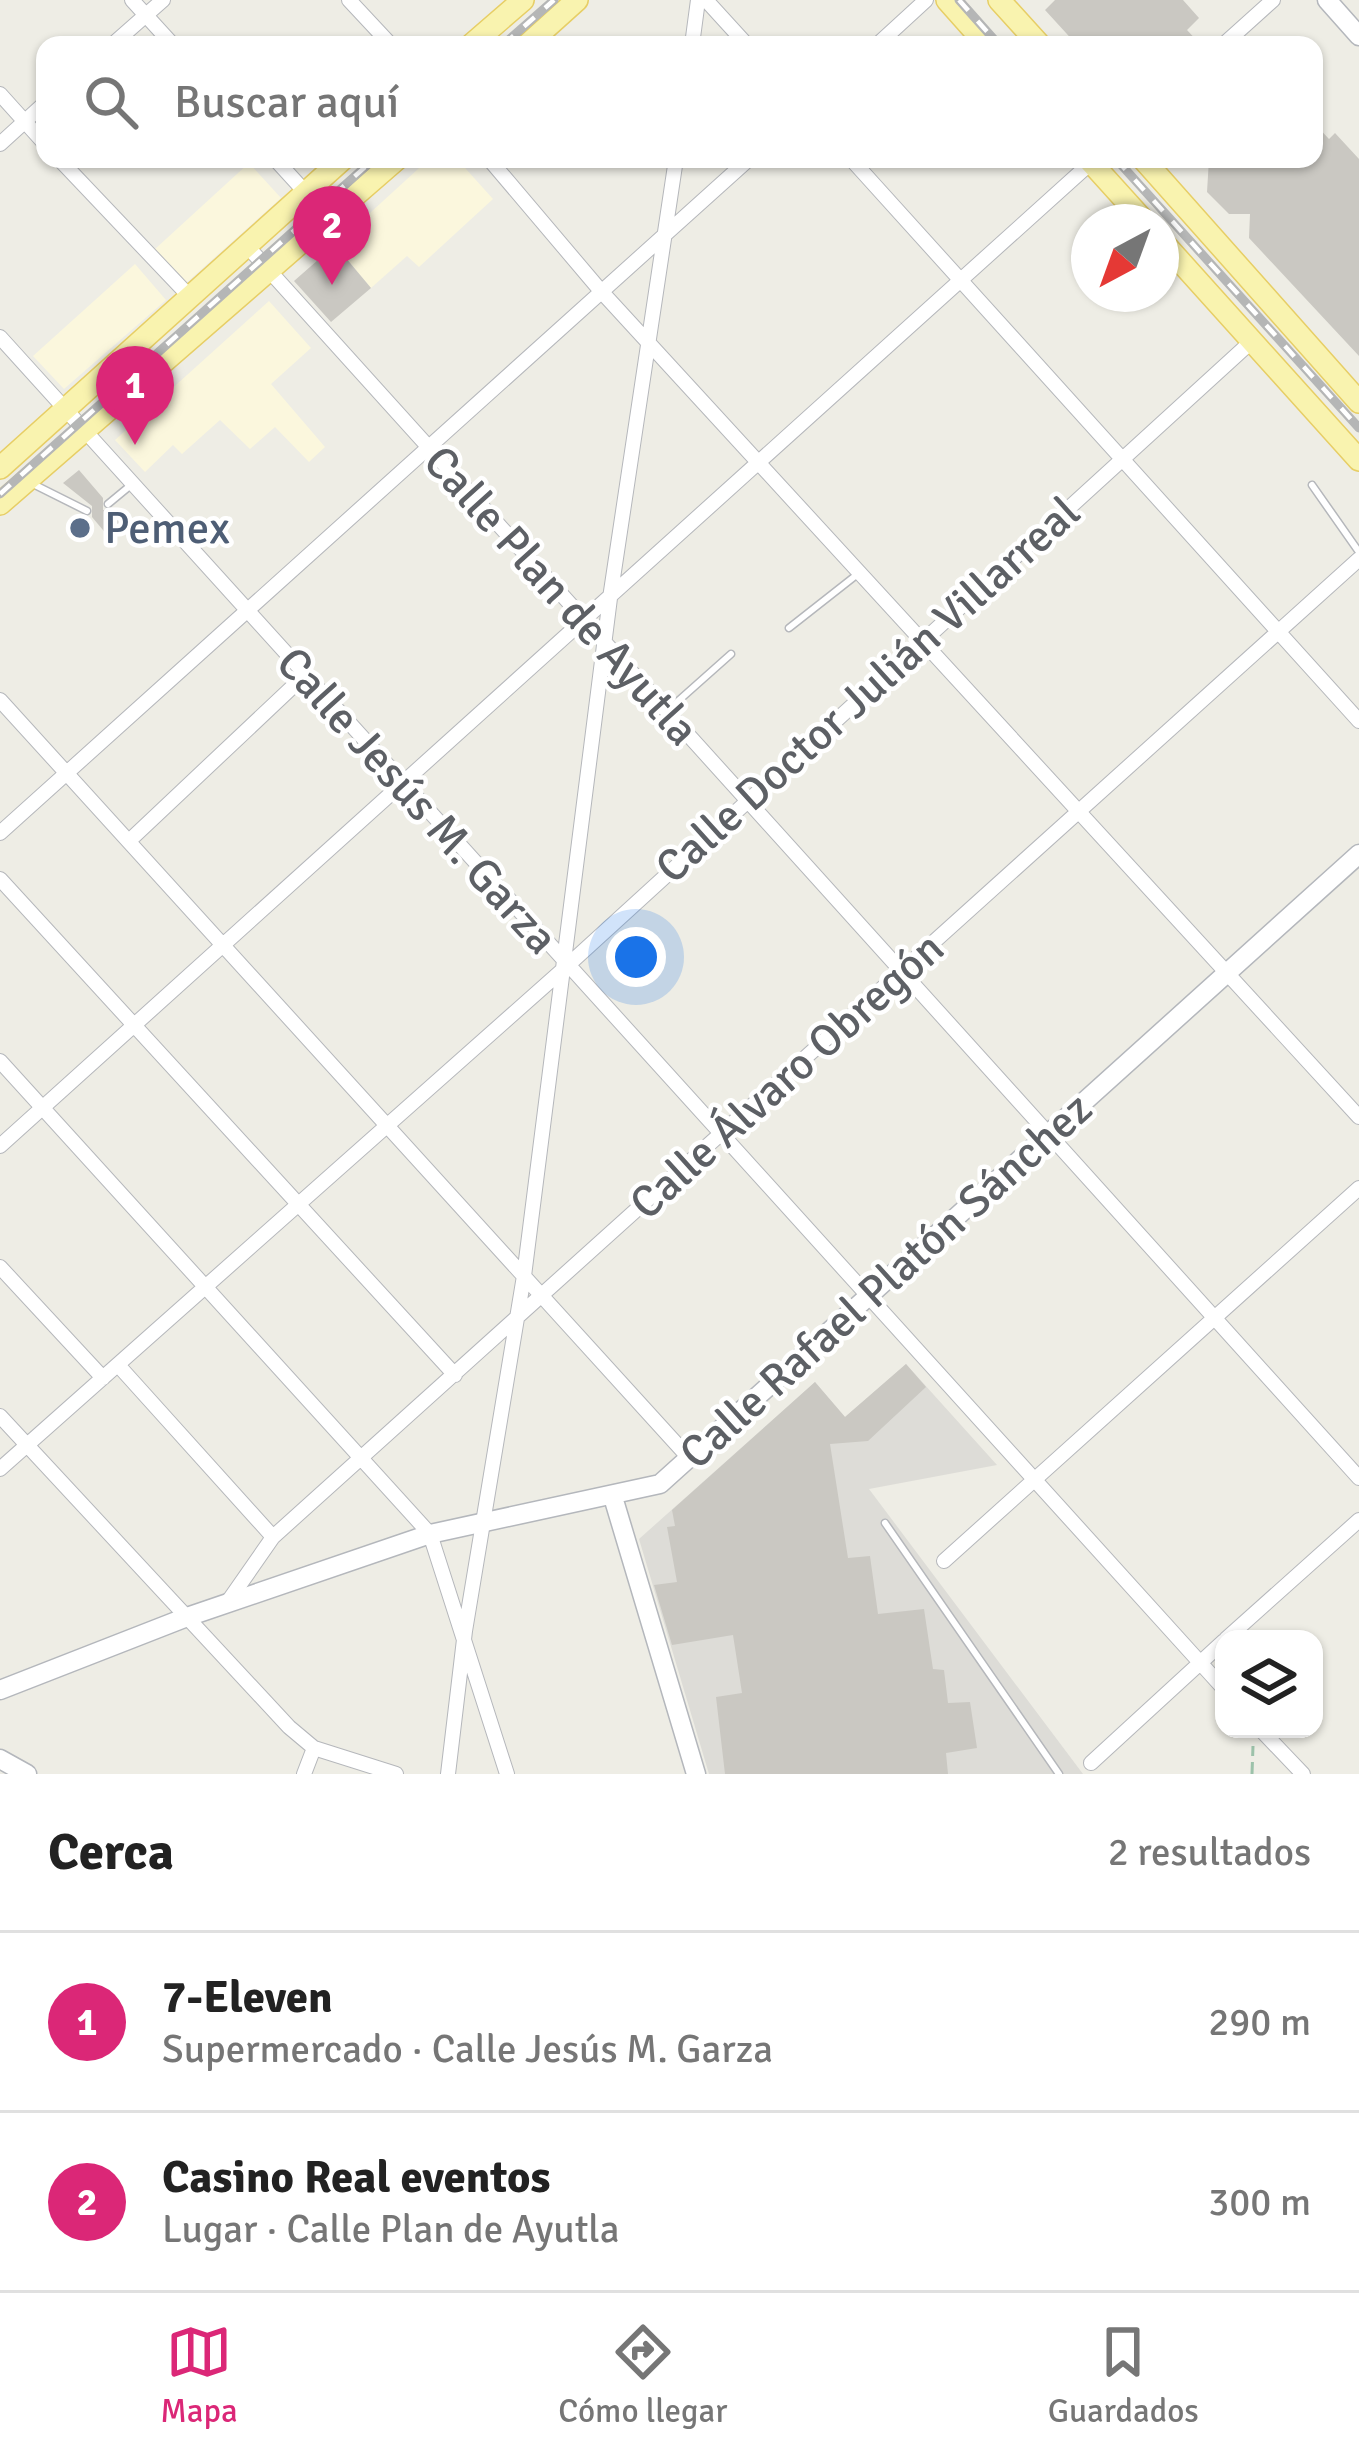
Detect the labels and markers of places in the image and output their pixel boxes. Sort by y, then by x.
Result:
pin: 2 [293,186,371,285]
pin: 1 [96,346,174,445]
place label: Pemex [104,501,230,556]
marker: Pemex [67,515,93,541]

